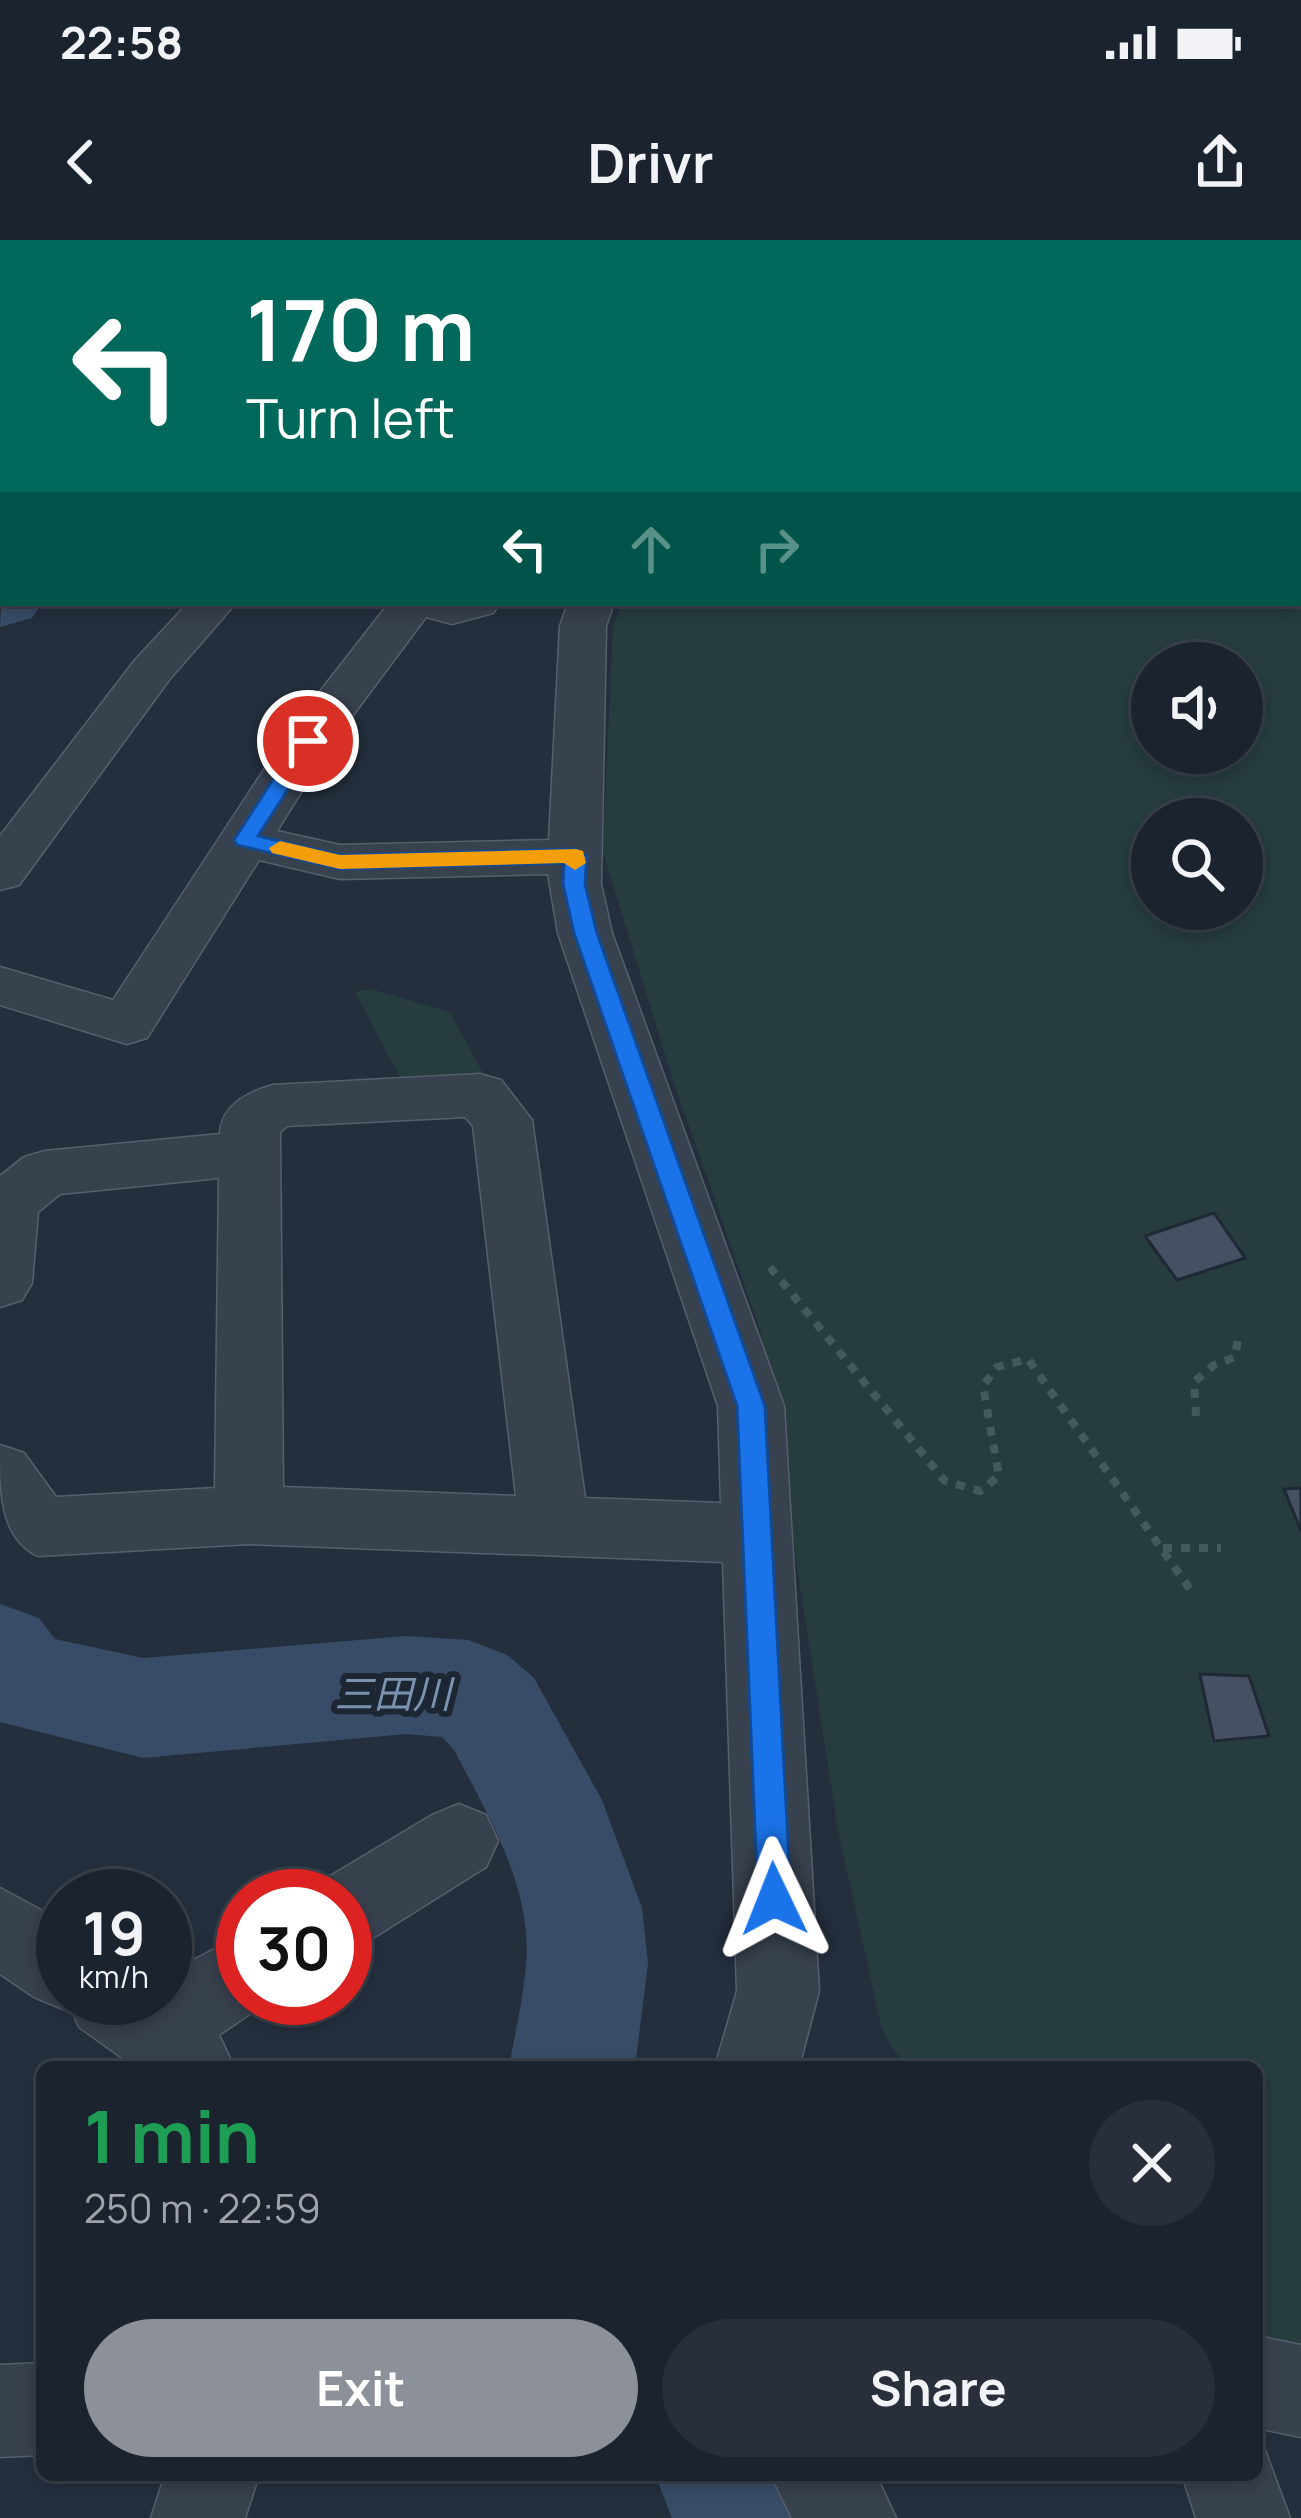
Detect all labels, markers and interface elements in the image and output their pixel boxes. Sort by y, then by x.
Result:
text: 22:58 [60,11,183,73]
text: Drivr [588,125,713,199]
icon: back [48,129,114,195]
icon: share [1187,129,1253,195]
text: 170 m [246,271,475,386]
icon: left [48,288,204,444]
text: Turn left [246,380,455,454]
icon: left [492,516,558,582]
icon: ahead [618,516,684,582]
icon: right [744,516,810,582]
map controls [1131,642,1263,930]
button: sound [1131,642,1263,774]
pin [257,690,359,792]
icon: arrive [275,708,341,774]
button: search [1131,798,1263,930]
water label: 三田川 [334,1666,455,1720]
position arrow [711,1836,837,1962]
speed limit sign: 30 [216,1869,372,2025]
text: 19 [82,1891,146,1973]
text: km/h [79,1956,149,1997]
text: 1 min [84,2086,260,2185]
button: close [1089,2100,1215,2226]
text: 250 m · 22:59 [84,2181,321,2235]
button: Exit [84,2319,638,2457]
button: Share [662,2319,1215,2457]

